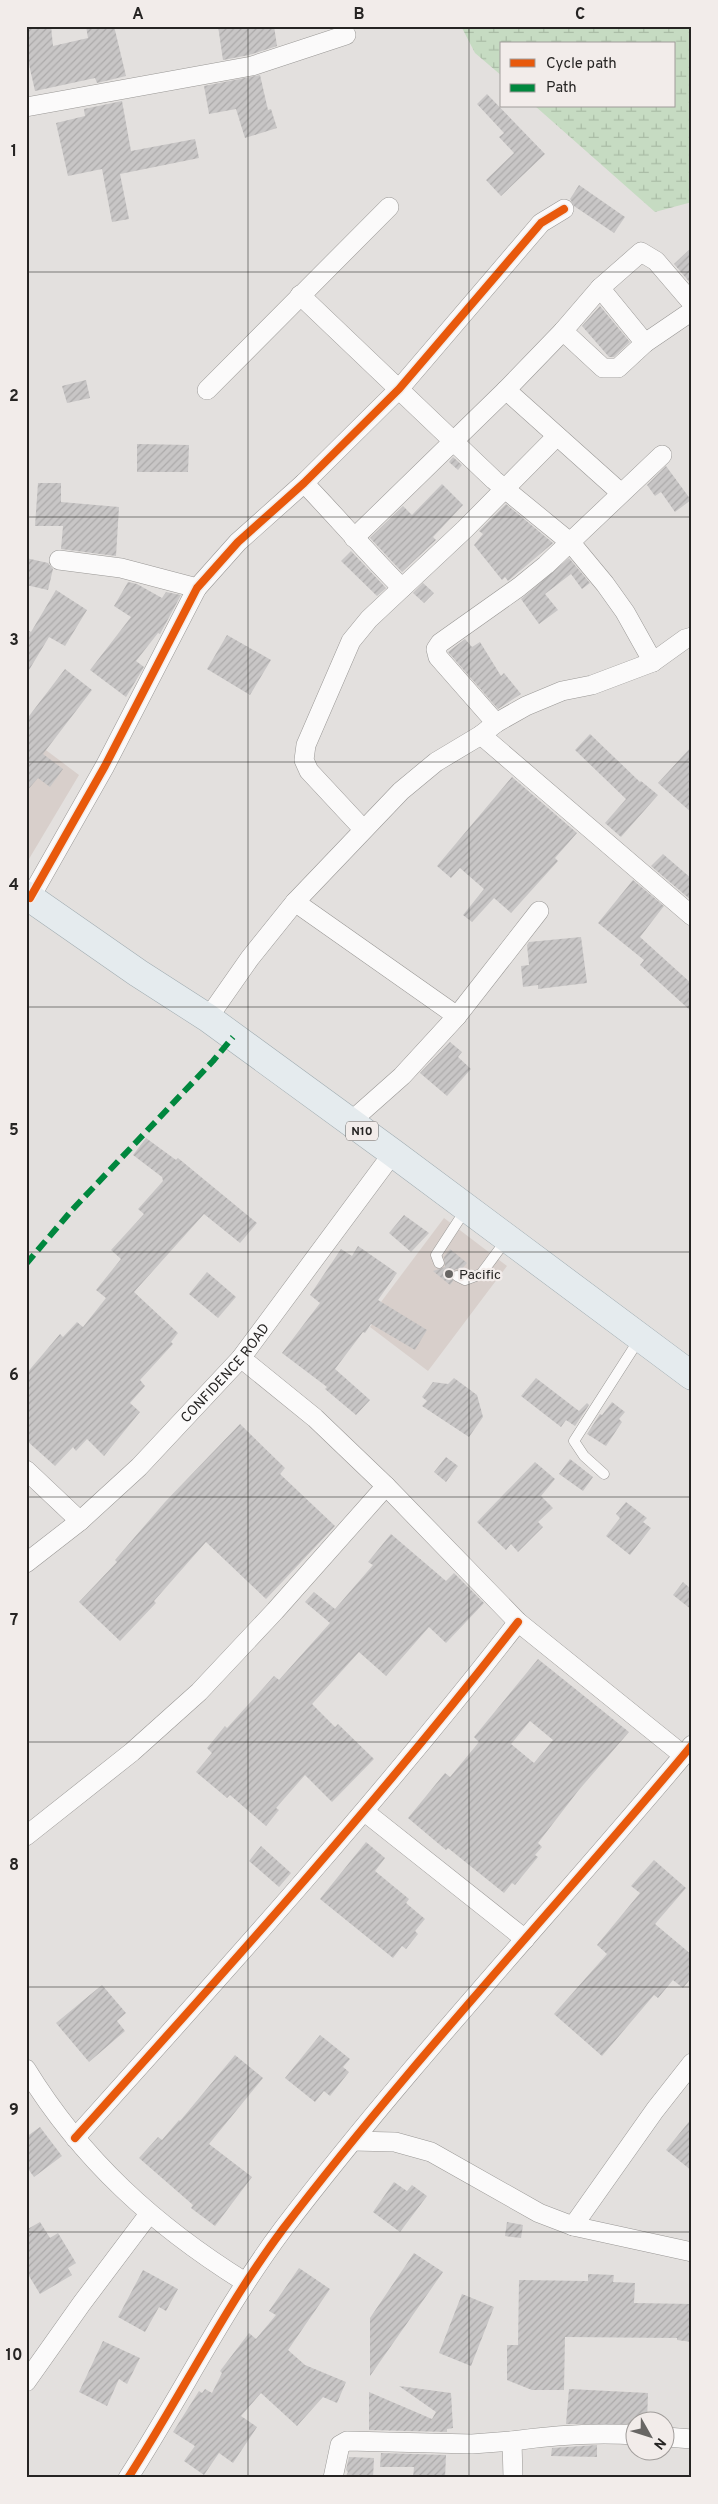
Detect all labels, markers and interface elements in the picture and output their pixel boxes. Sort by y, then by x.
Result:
text: A [132,5,144,25]
text: B [353,5,365,25]
text: C [575,5,585,25]
legend [500,42,676,108]
text: Cycle path [546,55,617,74]
text: Path [546,79,577,98]
text: 1 [11,142,17,162]
text: 2 [9,387,19,407]
text: 3 [9,631,19,651]
text: 4 [9,876,19,896]
text: 5 [9,1121,19,1141]
road number: N10 [346,1122,378,1140]
place label: Pacific [459,1267,501,1284]
marker: Pacific [443,1268,455,1280]
street label: CONFIDENCE ROAD [178,1320,274,1427]
text: 6 [9,1366,19,1386]
text: 7 [10,1611,18,1631]
text: 8 [9,1856,19,1876]
text: 9 [9,2101,19,2121]
text: 10 [6,2346,22,2366]
north arrow [626,2412,676,2462]
text: N [649,2434,669,2452]

